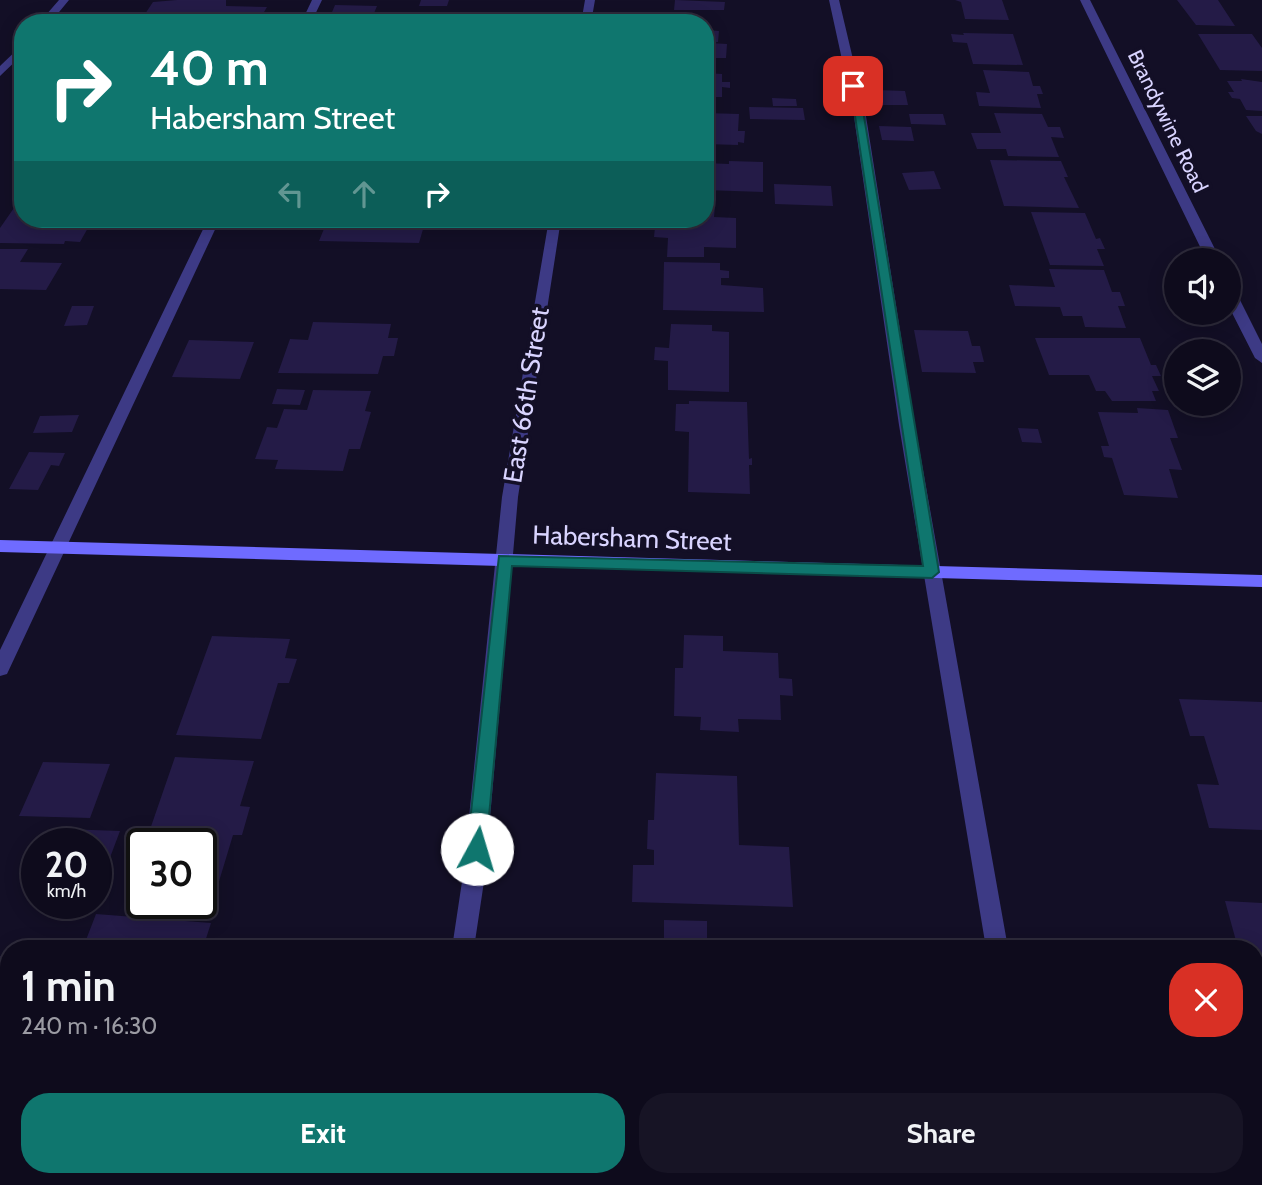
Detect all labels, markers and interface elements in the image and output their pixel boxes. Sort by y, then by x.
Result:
text: 40 m [150,38,269,97]
icon: right [35,42,126,133]
street label: Brandywine Road [1123,46,1213,196]
pin [823,56,883,116]
icon: arrive [834,67,872,105]
text: Habersham Street [150,98,395,137]
icon: left [272,175,310,213]
icon: ahead [345,175,383,213]
icon: right [418,175,456,213]
map controls [1164,248,1241,416]
button: sound [1164,248,1241,325]
street label: East 66th Street [496,305,556,485]
button: layers [1164,339,1241,416]
street label: Habersham Street [532,519,732,557]
position arrow [440,812,514,886]
speed limit sign: 30 [126,828,217,919]
text: 20 [45,843,88,886]
text: km/h [47,880,86,902]
text: 1 min [21,960,116,1012]
button: close [1169,963,1243,1037]
text: 240 m · 16:30 [21,1012,157,1040]
button: Exit [21,1093,625,1173]
button: Share [639,1093,1243,1173]

